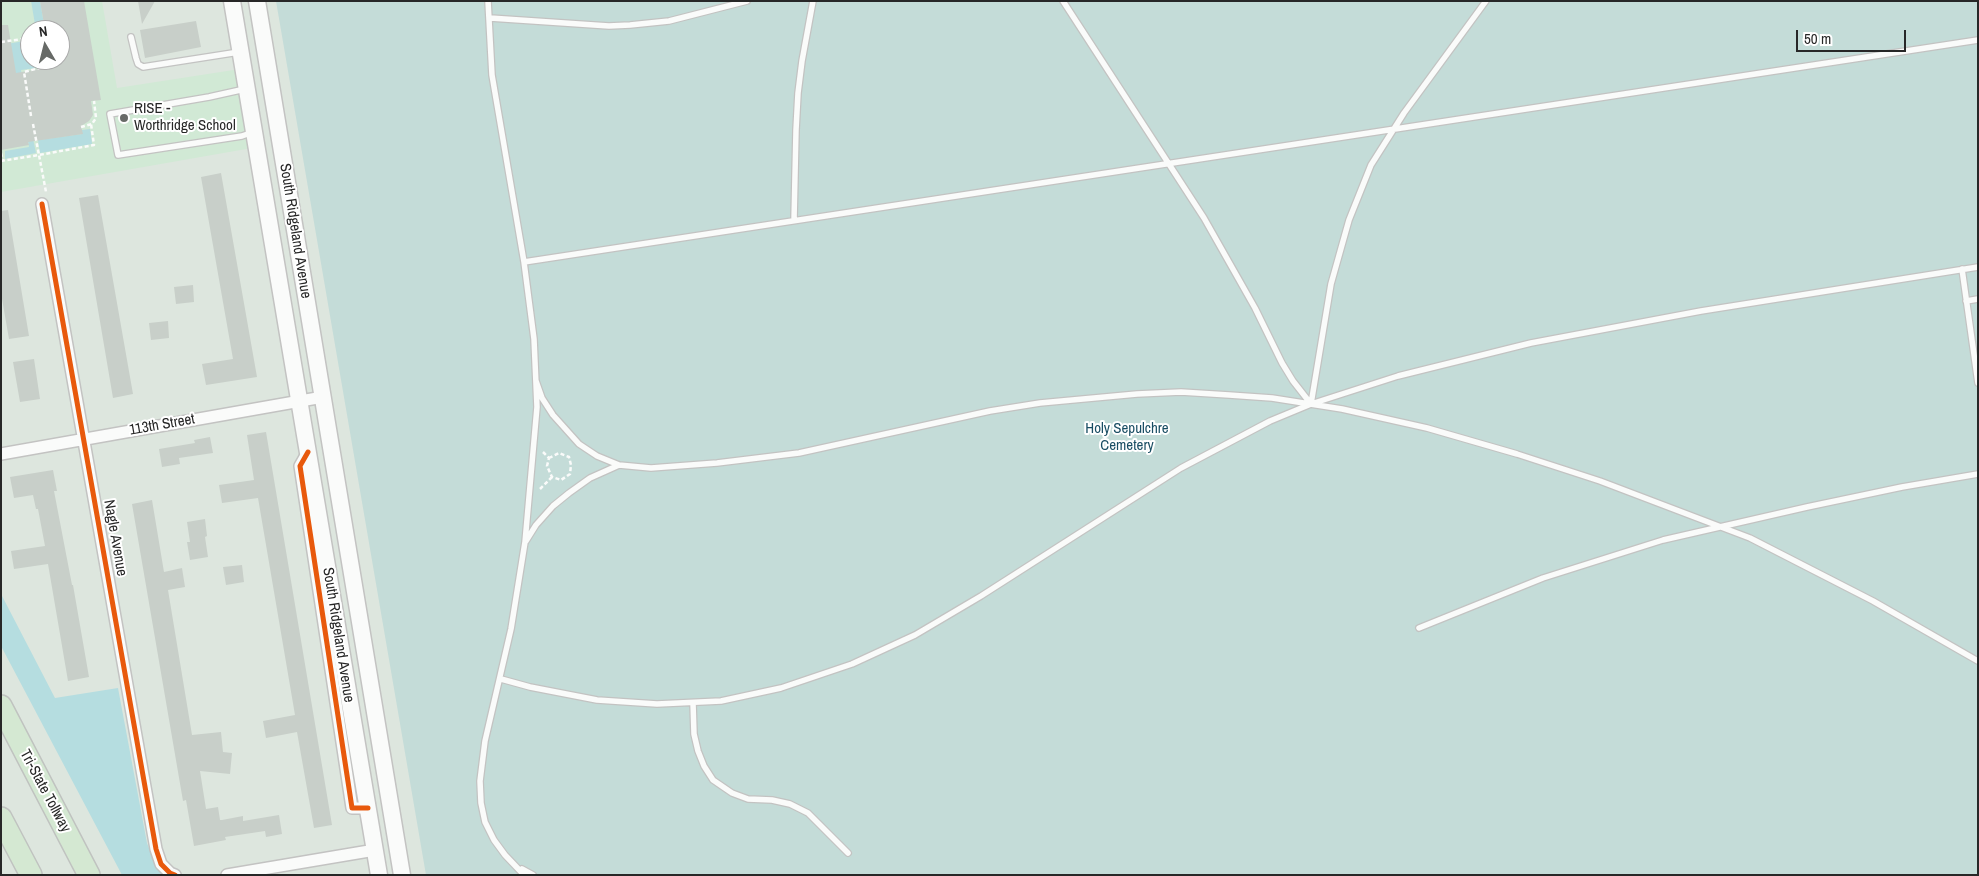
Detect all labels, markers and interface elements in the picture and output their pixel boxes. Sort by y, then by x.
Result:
north arrow [20,20,70,70]
scale bar [1799,20,1909,52]
text: N [38,22,48,41]
text: 50 m [1804,28,1831,49]
place label: RISE - Worthridge School [134,100,236,135]
marker: RISE - Worthridge School [118,112,130,124]
street label: South Ridgeland Avenue [275,162,315,300]
street label: 113th Street [128,410,196,440]
park label: Holy Sepulchre Cemetery [1085,420,1169,455]
street label: Nagle Avenue [99,498,131,578]
street label: South Ridgeland Avenue [318,566,358,704]
street label: Tri-State Tollway [16,747,74,835]

